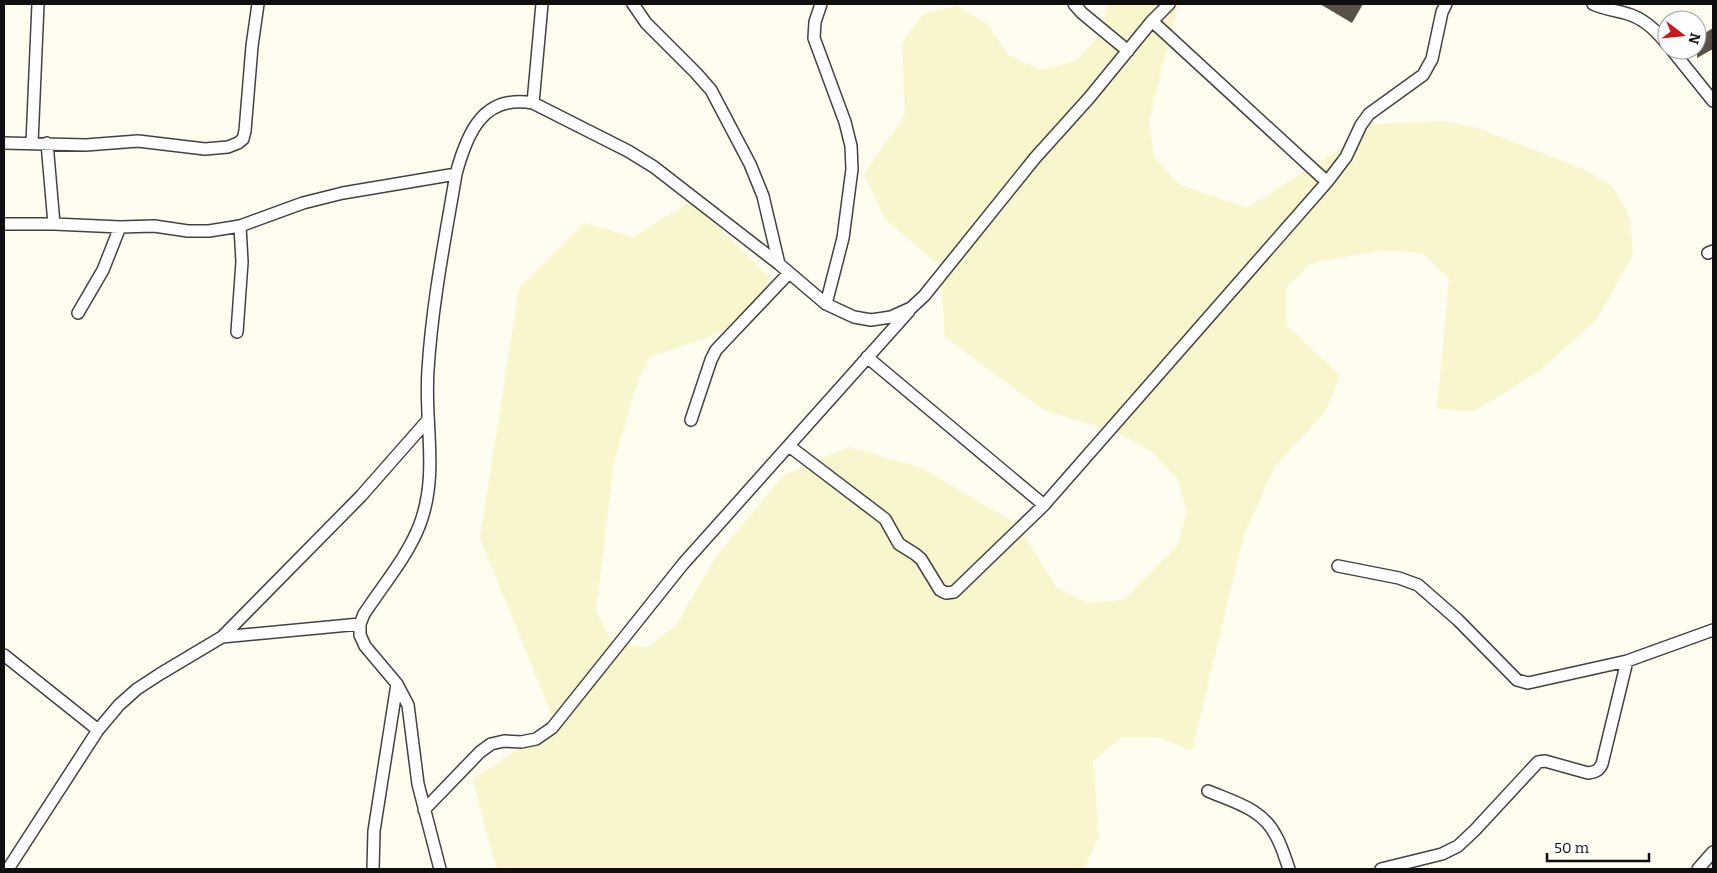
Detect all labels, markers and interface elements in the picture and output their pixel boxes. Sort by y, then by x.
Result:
north arrow [1657,10,1707,60]
text: N [1684,31,1704,46]
scale bar [1547,830,1650,862]
text: 50 m [1554,839,1590,857]

